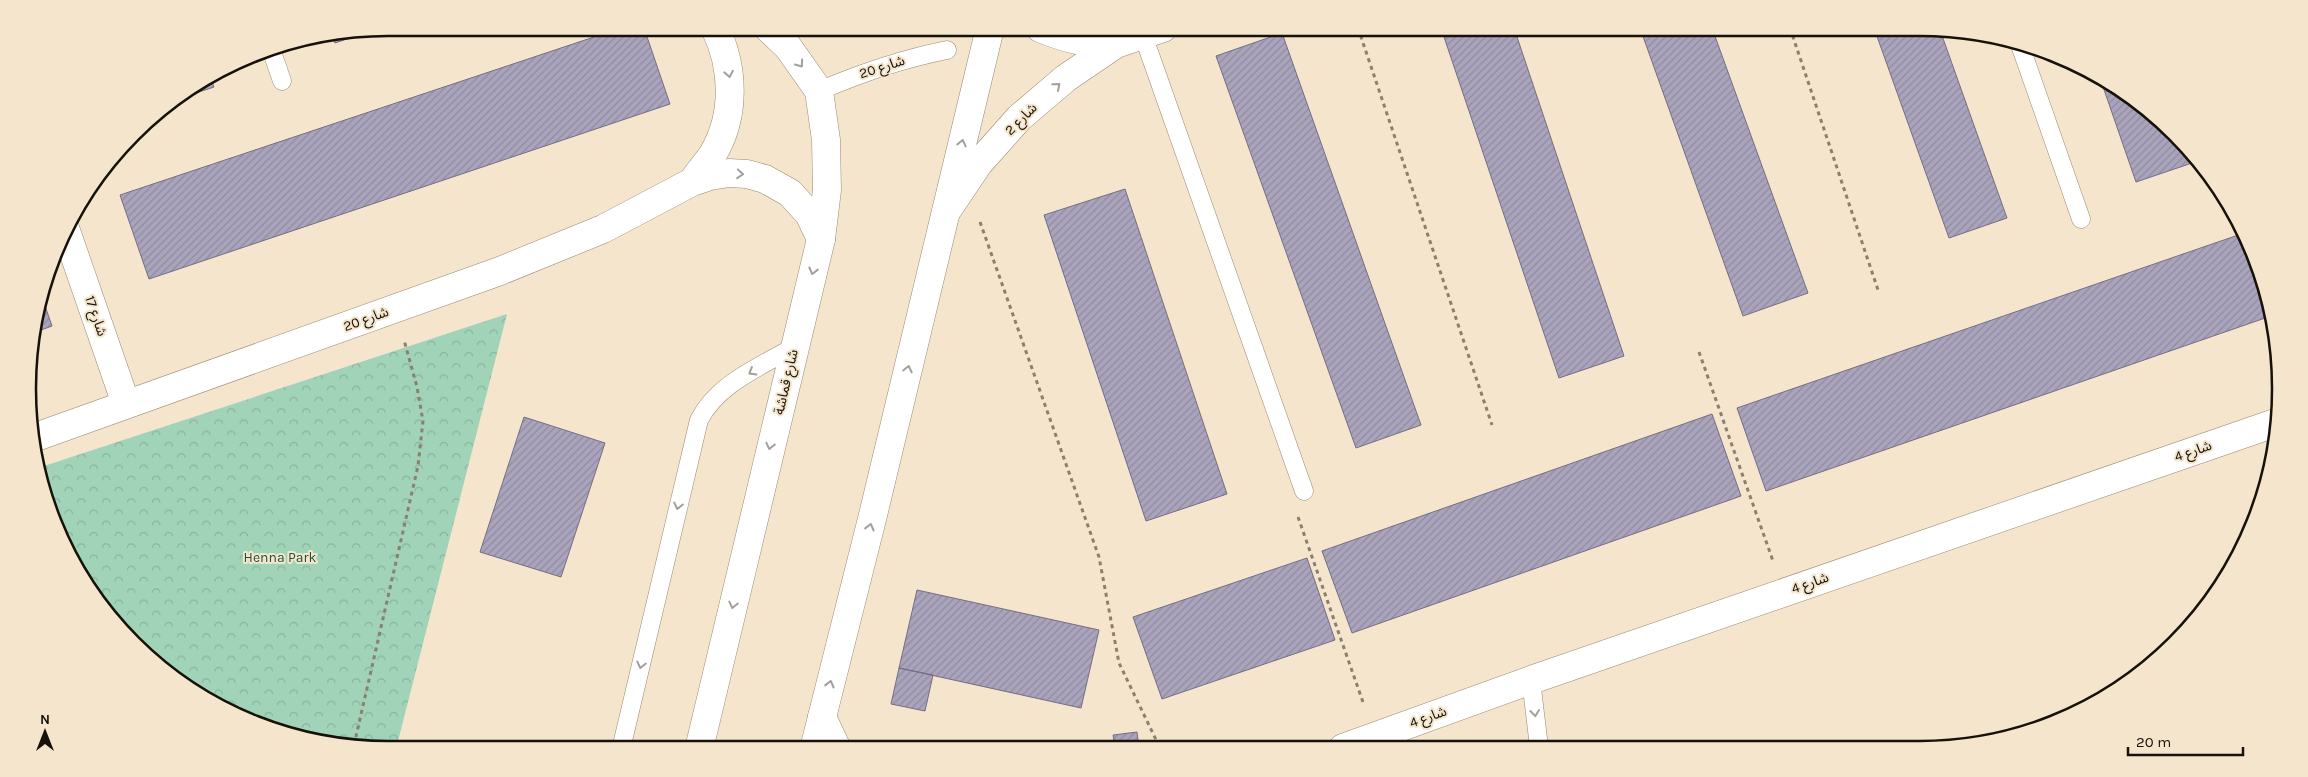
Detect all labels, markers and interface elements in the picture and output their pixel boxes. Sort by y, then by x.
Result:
street label: شارع 20 [857,52,908,84]
one-way arrow [794,58,803,68]
one-way arrow [724,69,734,78]
one-way arrow [1051,82,1060,91]
street label: شارع 2 [1001,99,1042,140]
one-way arrow [956,138,967,147]
one-way arrow [736,168,744,179]
one-way arrow [808,267,819,276]
street label: شارع 17 [79,293,111,339]
street label: شارع 20 [341,303,392,337]
street label: شارع قماشة [770,348,804,417]
one-way arrow [902,364,913,373]
one-way arrow [749,365,758,375]
street label: شارع 4 [2172,437,2215,467]
one-way arrow [765,442,776,451]
one-way arrow [673,502,684,511]
one-way arrow [864,522,875,531]
park label: Henna Park [244,549,317,566]
street label: شارع 4 [1789,569,1832,599]
one-way arrow [728,600,739,609]
one-way arrow [636,660,647,669]
one-way arrow [824,680,835,689]
street label: شارع 4 [1407,702,1450,733]
north arrow [20,707,70,757]
one-way arrow [1529,710,1540,718]
text: N [40,711,50,728]
scale bar [2128,724,2243,756]
text: 20 m [2136,733,2171,751]

